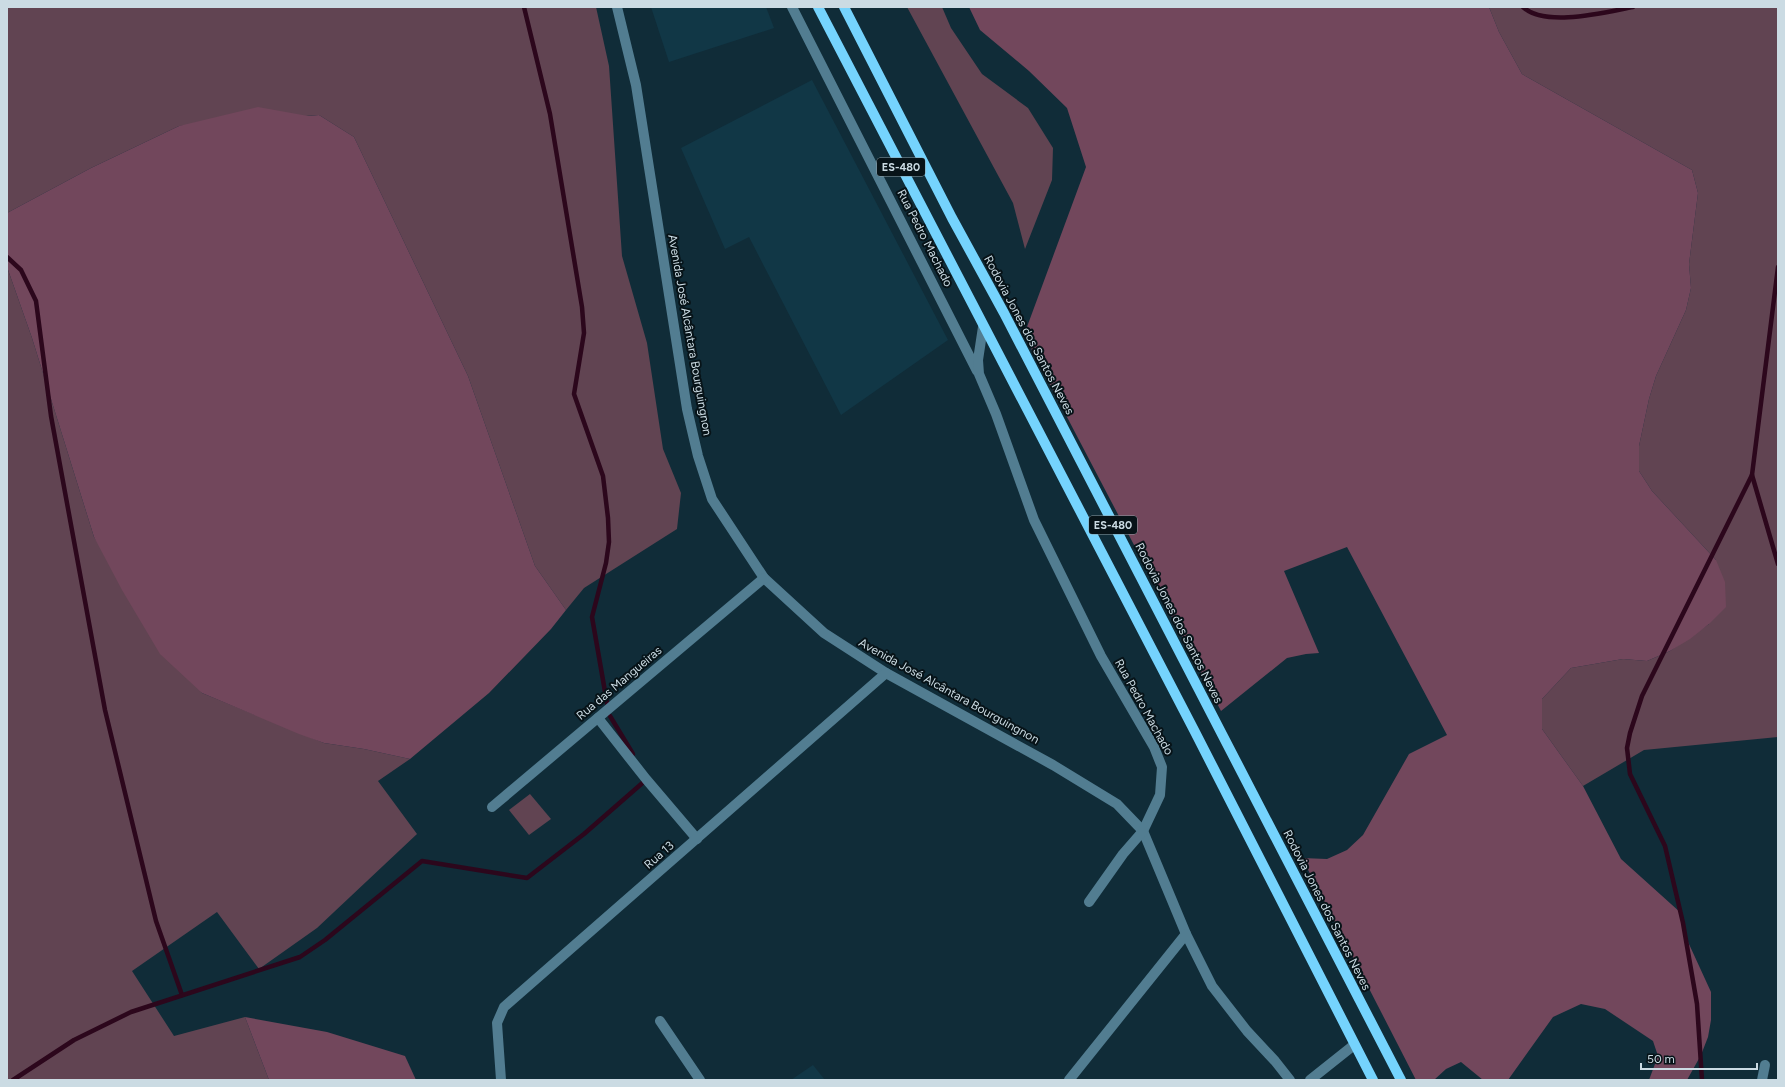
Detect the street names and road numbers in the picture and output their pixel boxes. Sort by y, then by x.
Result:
road number: ES-480 [877,158,925,176]
street label: Rua Pedro Machado [894,187,956,289]
street label: Avenida José Alcântara Bourguingnon [665,233,715,437]
street label: Rodovia Jones dos Santos Neves [981,253,1077,417]
road number: ES-480 [1089,516,1137,534]
street label: Rodovia Jones dos Santos Neves [1132,541,1226,706]
street label: Avenida José Alcântara Bourguingnon [856,635,1042,747]
street label: Rua das Mangueiras [574,643,665,723]
street label: Rua Pedro Machado [1112,657,1176,757]
street label: Rodovia Jones dos Santos Neves [1280,828,1374,993]
street label: Rua 13 [641,838,677,872]

